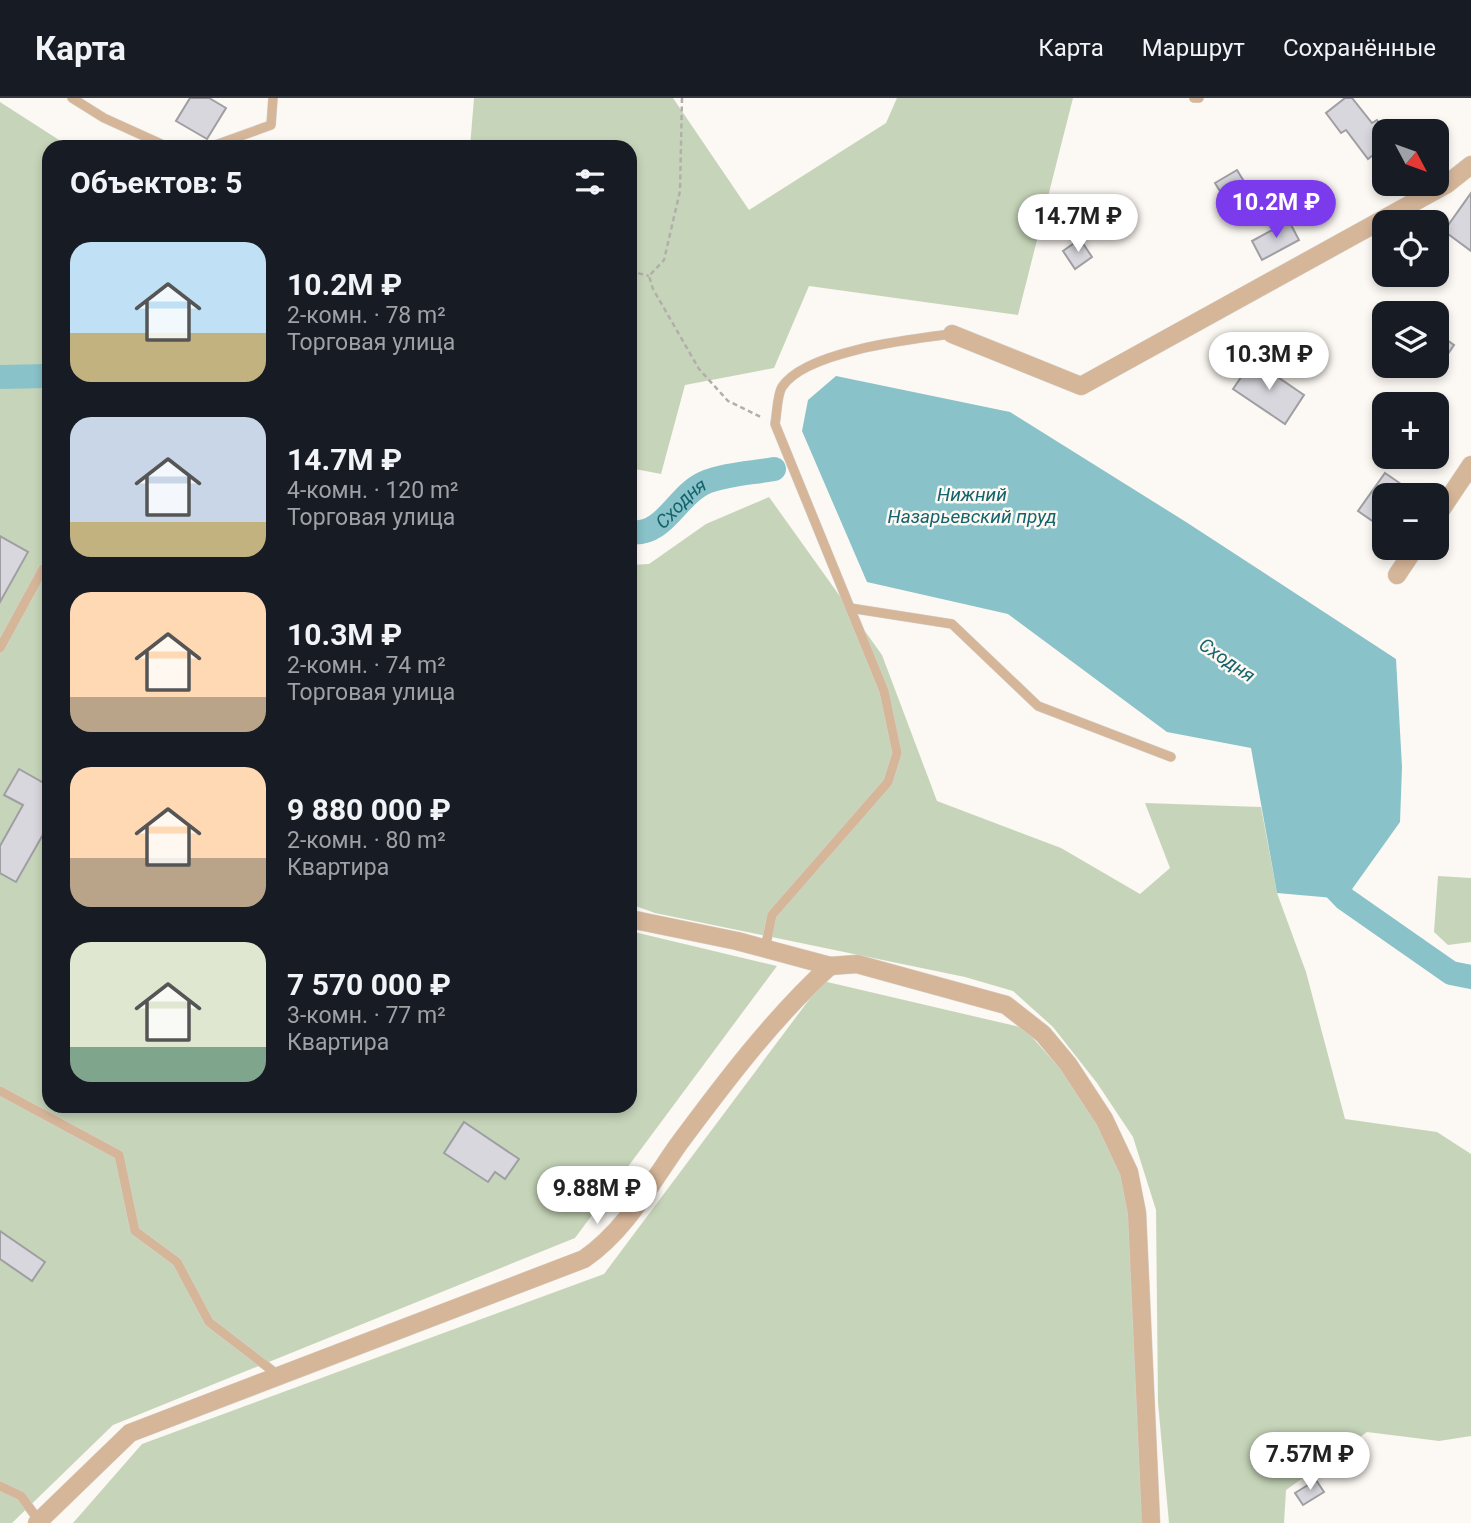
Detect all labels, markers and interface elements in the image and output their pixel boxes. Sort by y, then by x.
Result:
text: Карта [35,29,126,68]
text: Карта [1038,34,1104,62]
text: Маршрут [1142,34,1245,62]
text: Сохранённые [1283,34,1436,62]
north arrow [1372,119,1449,196]
map controls [1372,119,1449,560]
icon: filters [571,163,609,201]
text: Объектов: 5 [70,165,242,200]
pin: 10.2M ₽ [1211,180,1341,240]
text: 10.2M ₽ [1232,189,1320,216]
pin: 14.7M ₽ [1013,194,1143,254]
text: 14.7M ₽ [1034,203,1122,230]
button: locate [1372,210,1449,287]
text: 10.2M ₽ [287,267,402,302]
icon: home [126,270,210,354]
button: layers [1372,301,1449,378]
text: 2-комн. · 78 m² [287,302,446,329]
text: Торговая улица [287,329,455,356]
pin: 10.3M ₽ [1204,332,1334,392]
text: 10.3M ₽ [1225,341,1313,368]
button: + [1372,392,1449,469]
text: 14.7M ₽ [287,442,402,477]
icon: home [126,445,210,529]
water label: Сходня [650,473,710,533]
text: 4-комн. · 120 m² [287,477,459,504]
water label: Нижний Назарьевский пруд [887,483,1057,528]
button: − [1372,483,1449,560]
text: Торговая улица [287,504,455,531]
text: 10.3M ₽ [287,617,402,652]
icon: home [126,620,210,704]
water label: Сходня [1195,633,1259,687]
text: 2-комн. · 74 m² [287,652,446,679]
text: Торговая улица [287,679,455,706]
text: 9 880 000 ₽ [287,792,451,827]
icon: home [126,795,210,879]
text: 2-комн. · 80 m² [287,827,446,854]
text: Квартира [287,854,389,881]
text: 7 570 000 ₽ [287,967,451,1002]
icon: home [126,970,210,1054]
text: 3-комн. · 77 m² [287,1002,446,1029]
text: Квартира [287,1029,389,1056]
pin: 9.88M ₽ [532,1166,662,1226]
text: 9.88M ₽ [553,1175,641,1202]
pin: 7.57M ₽ [1245,1432,1375,1492]
text: 7.57M ₽ [1266,1441,1354,1468]

